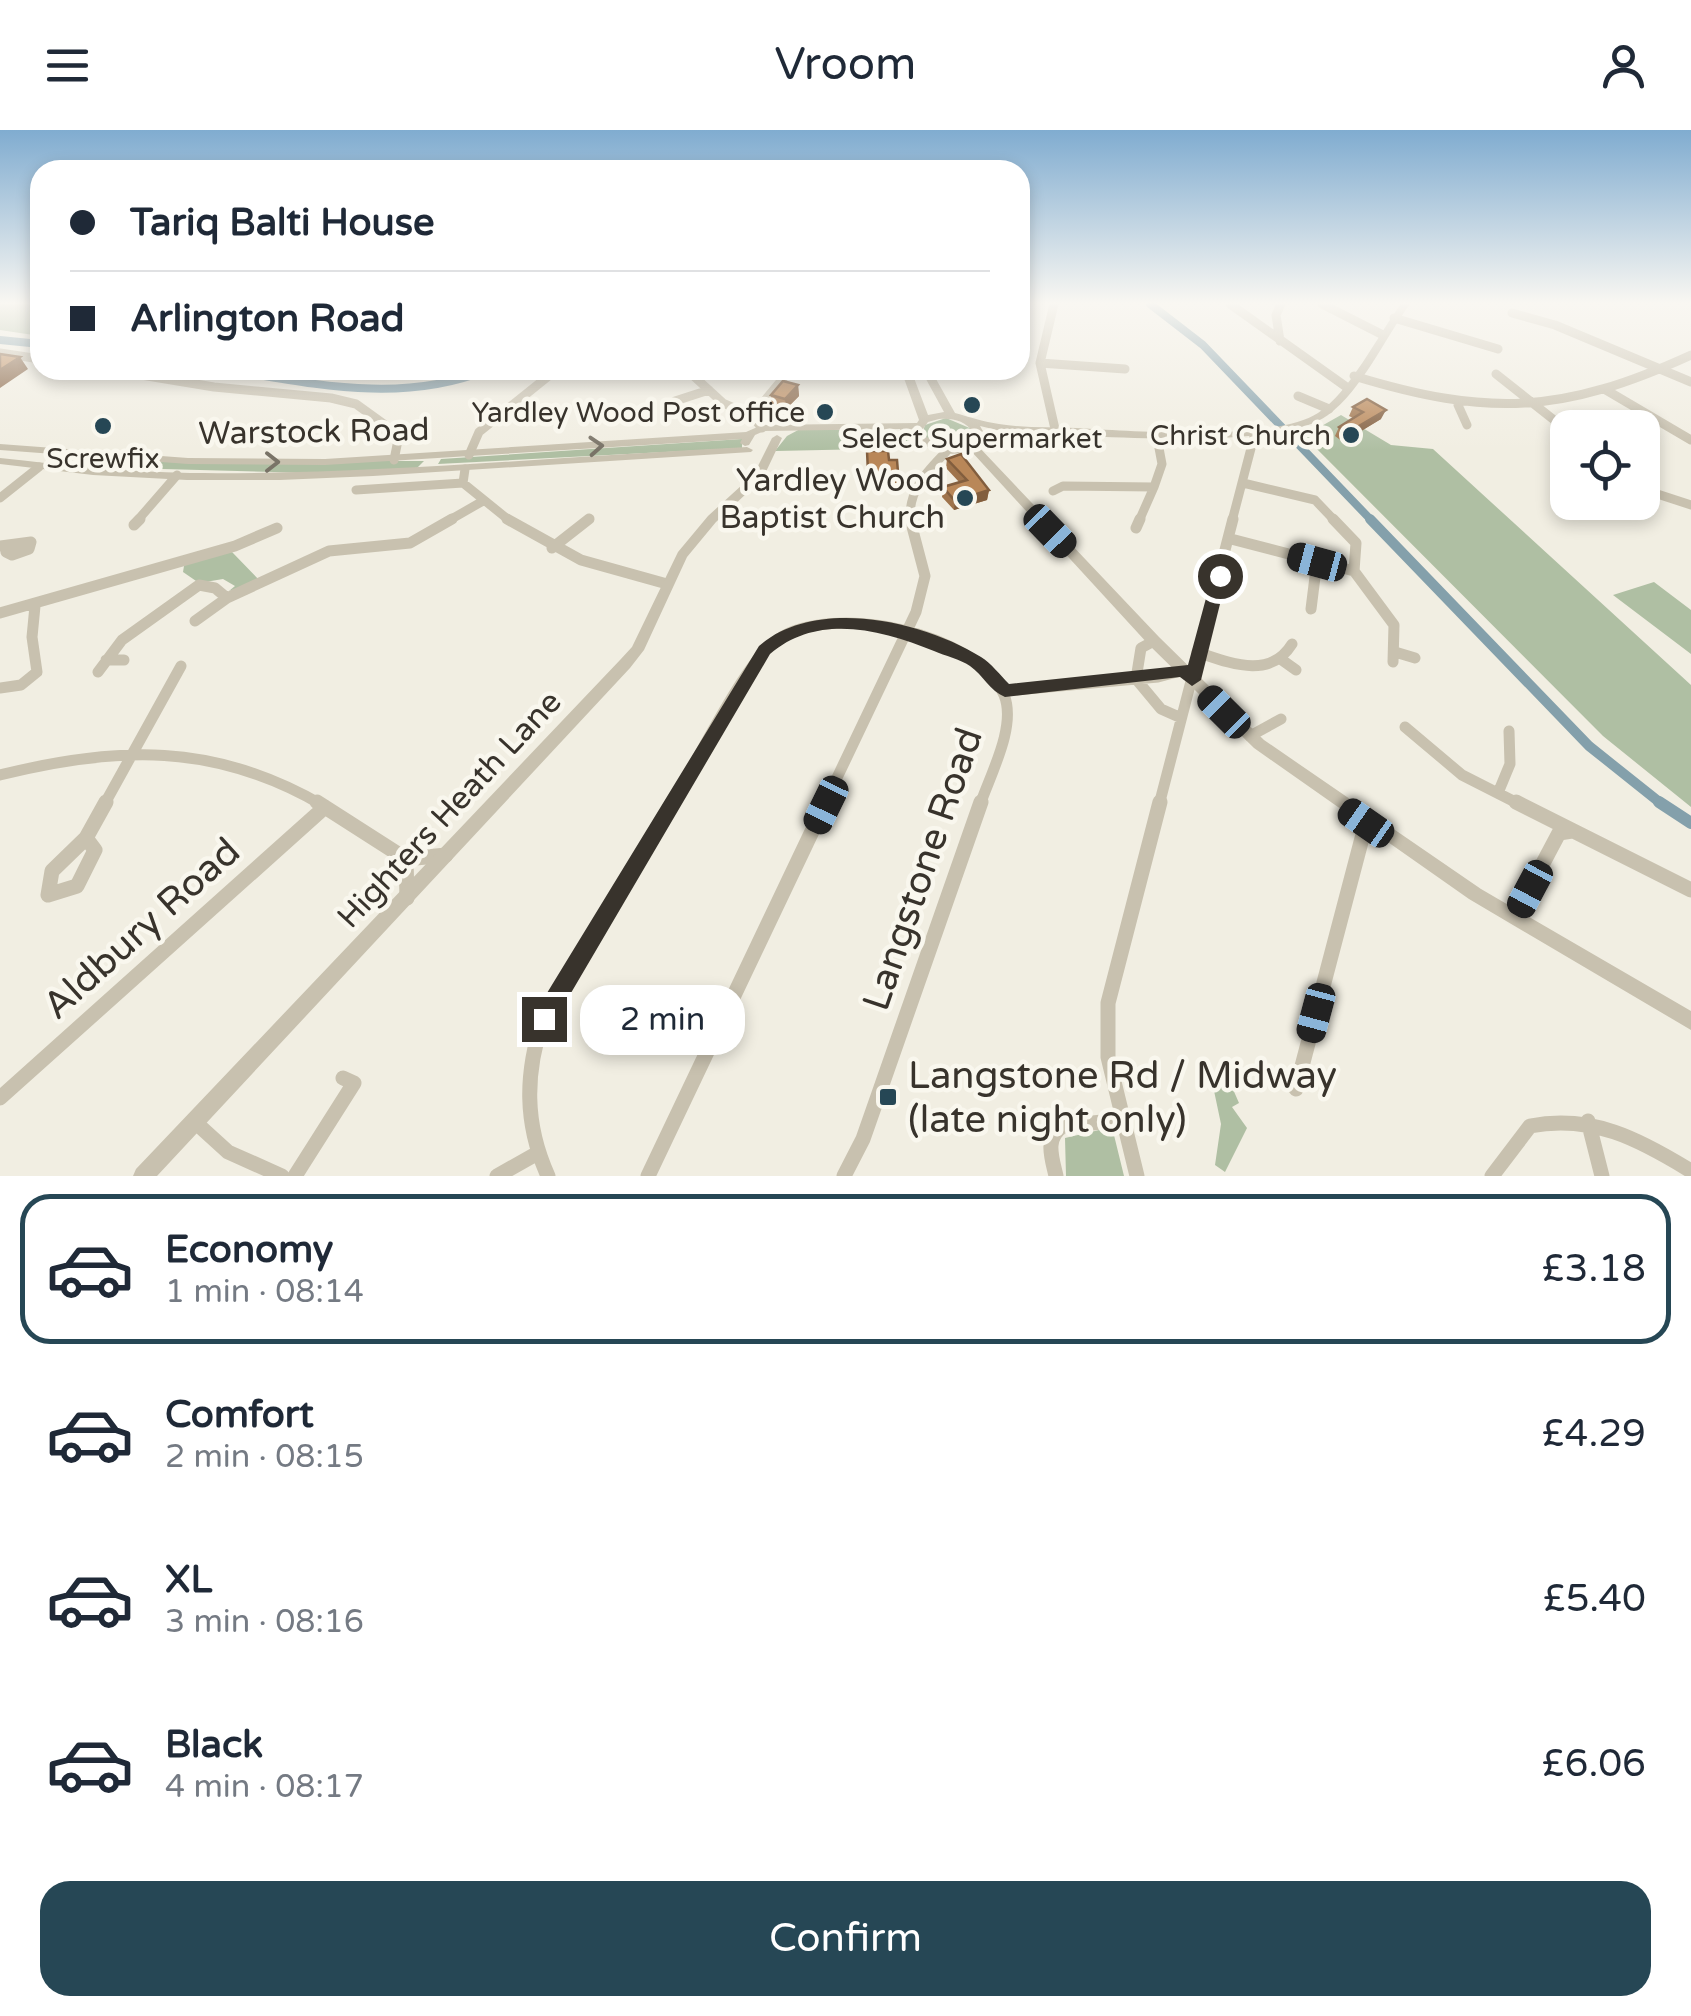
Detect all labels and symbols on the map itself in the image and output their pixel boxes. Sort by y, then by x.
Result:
marker: Select Supermarket [961,394,983,416]
place label: Yardley Wood Post office [471,396,805,430]
marker: Yardley Wood Post office [814,401,836,423]
street label: Warstock Road [198,411,430,453]
marker: Screwfix [92,415,114,437]
place label: Christ Church [1150,419,1331,453]
place label: Select Supermarket [842,422,1103,456]
marker: Christ Church [1340,424,1362,446]
one-way arrow [589,436,605,457]
place label: Screwfix [46,442,160,476]
one-way arrow [264,451,280,473]
place label: Yardley Wood Baptist Church [719,462,945,537]
marker: Yardley Wood Baptist Church [954,487,976,509]
car [1018,499,1082,563]
car [1284,540,1350,584]
route start [1198,554,1243,599]
car [1192,680,1256,744]
street label: Highters Heath Lane [330,683,570,936]
street label: Langstone Road [853,722,993,1017]
car [799,771,853,839]
car [1333,794,1399,852]
street label: Aldbury Road [34,828,250,1029]
car [1503,855,1557,923]
car [1294,980,1338,1046]
callout: 2 min [579,984,744,1054]
route end [522,997,567,1042]
place label: Langstone Rd / Midway (late night only) [908,1053,1337,1143]
marker: Langstone Rd / Midway (late night only) [877,1086,899,1108]

